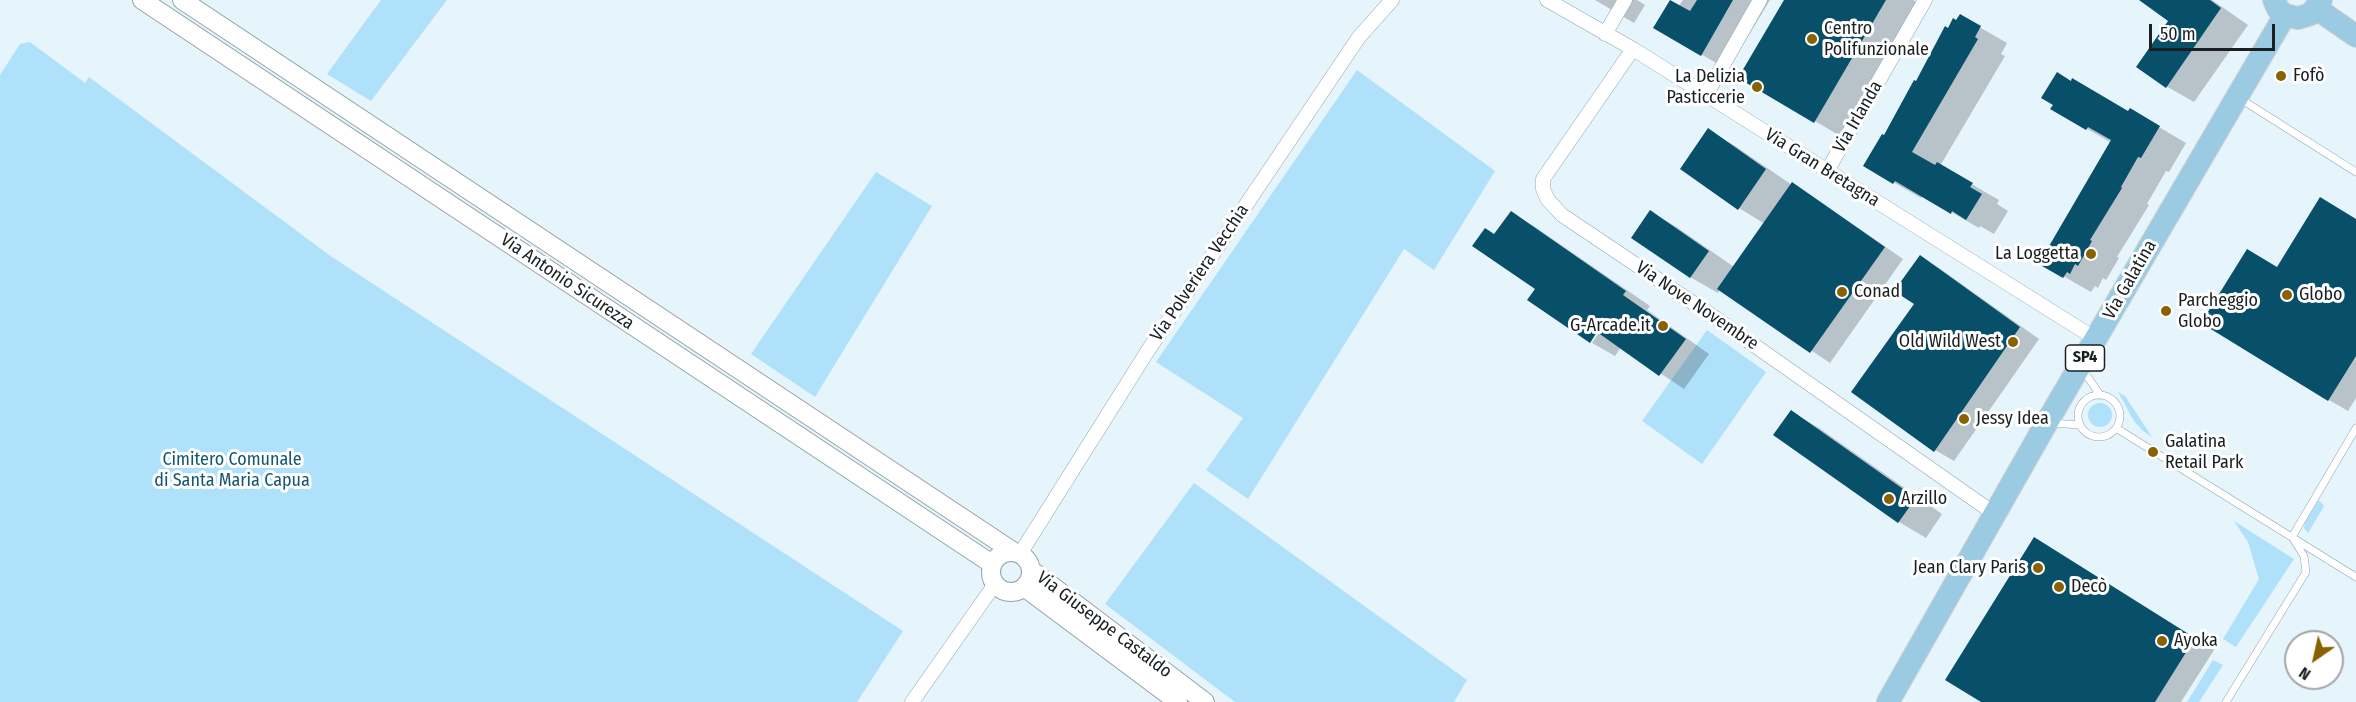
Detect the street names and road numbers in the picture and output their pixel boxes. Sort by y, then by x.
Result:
street label: Via Irlanda [1829,77,1887,157]
street label: Via Gran Bretagna [1761,124,1883,212]
street label: Via Polveriera Vecchia [1146,200,1254,346]
street label: Via Antonio Sicurezza [496,229,638,335]
street label: Via Galatina [2099,237,2161,323]
street label: Via Nove Novembre [1632,257,1762,355]
road number: SP4 [2066,345,2104,371]
street label: Via Giuseppe Castaldo [1032,567,1176,683]

